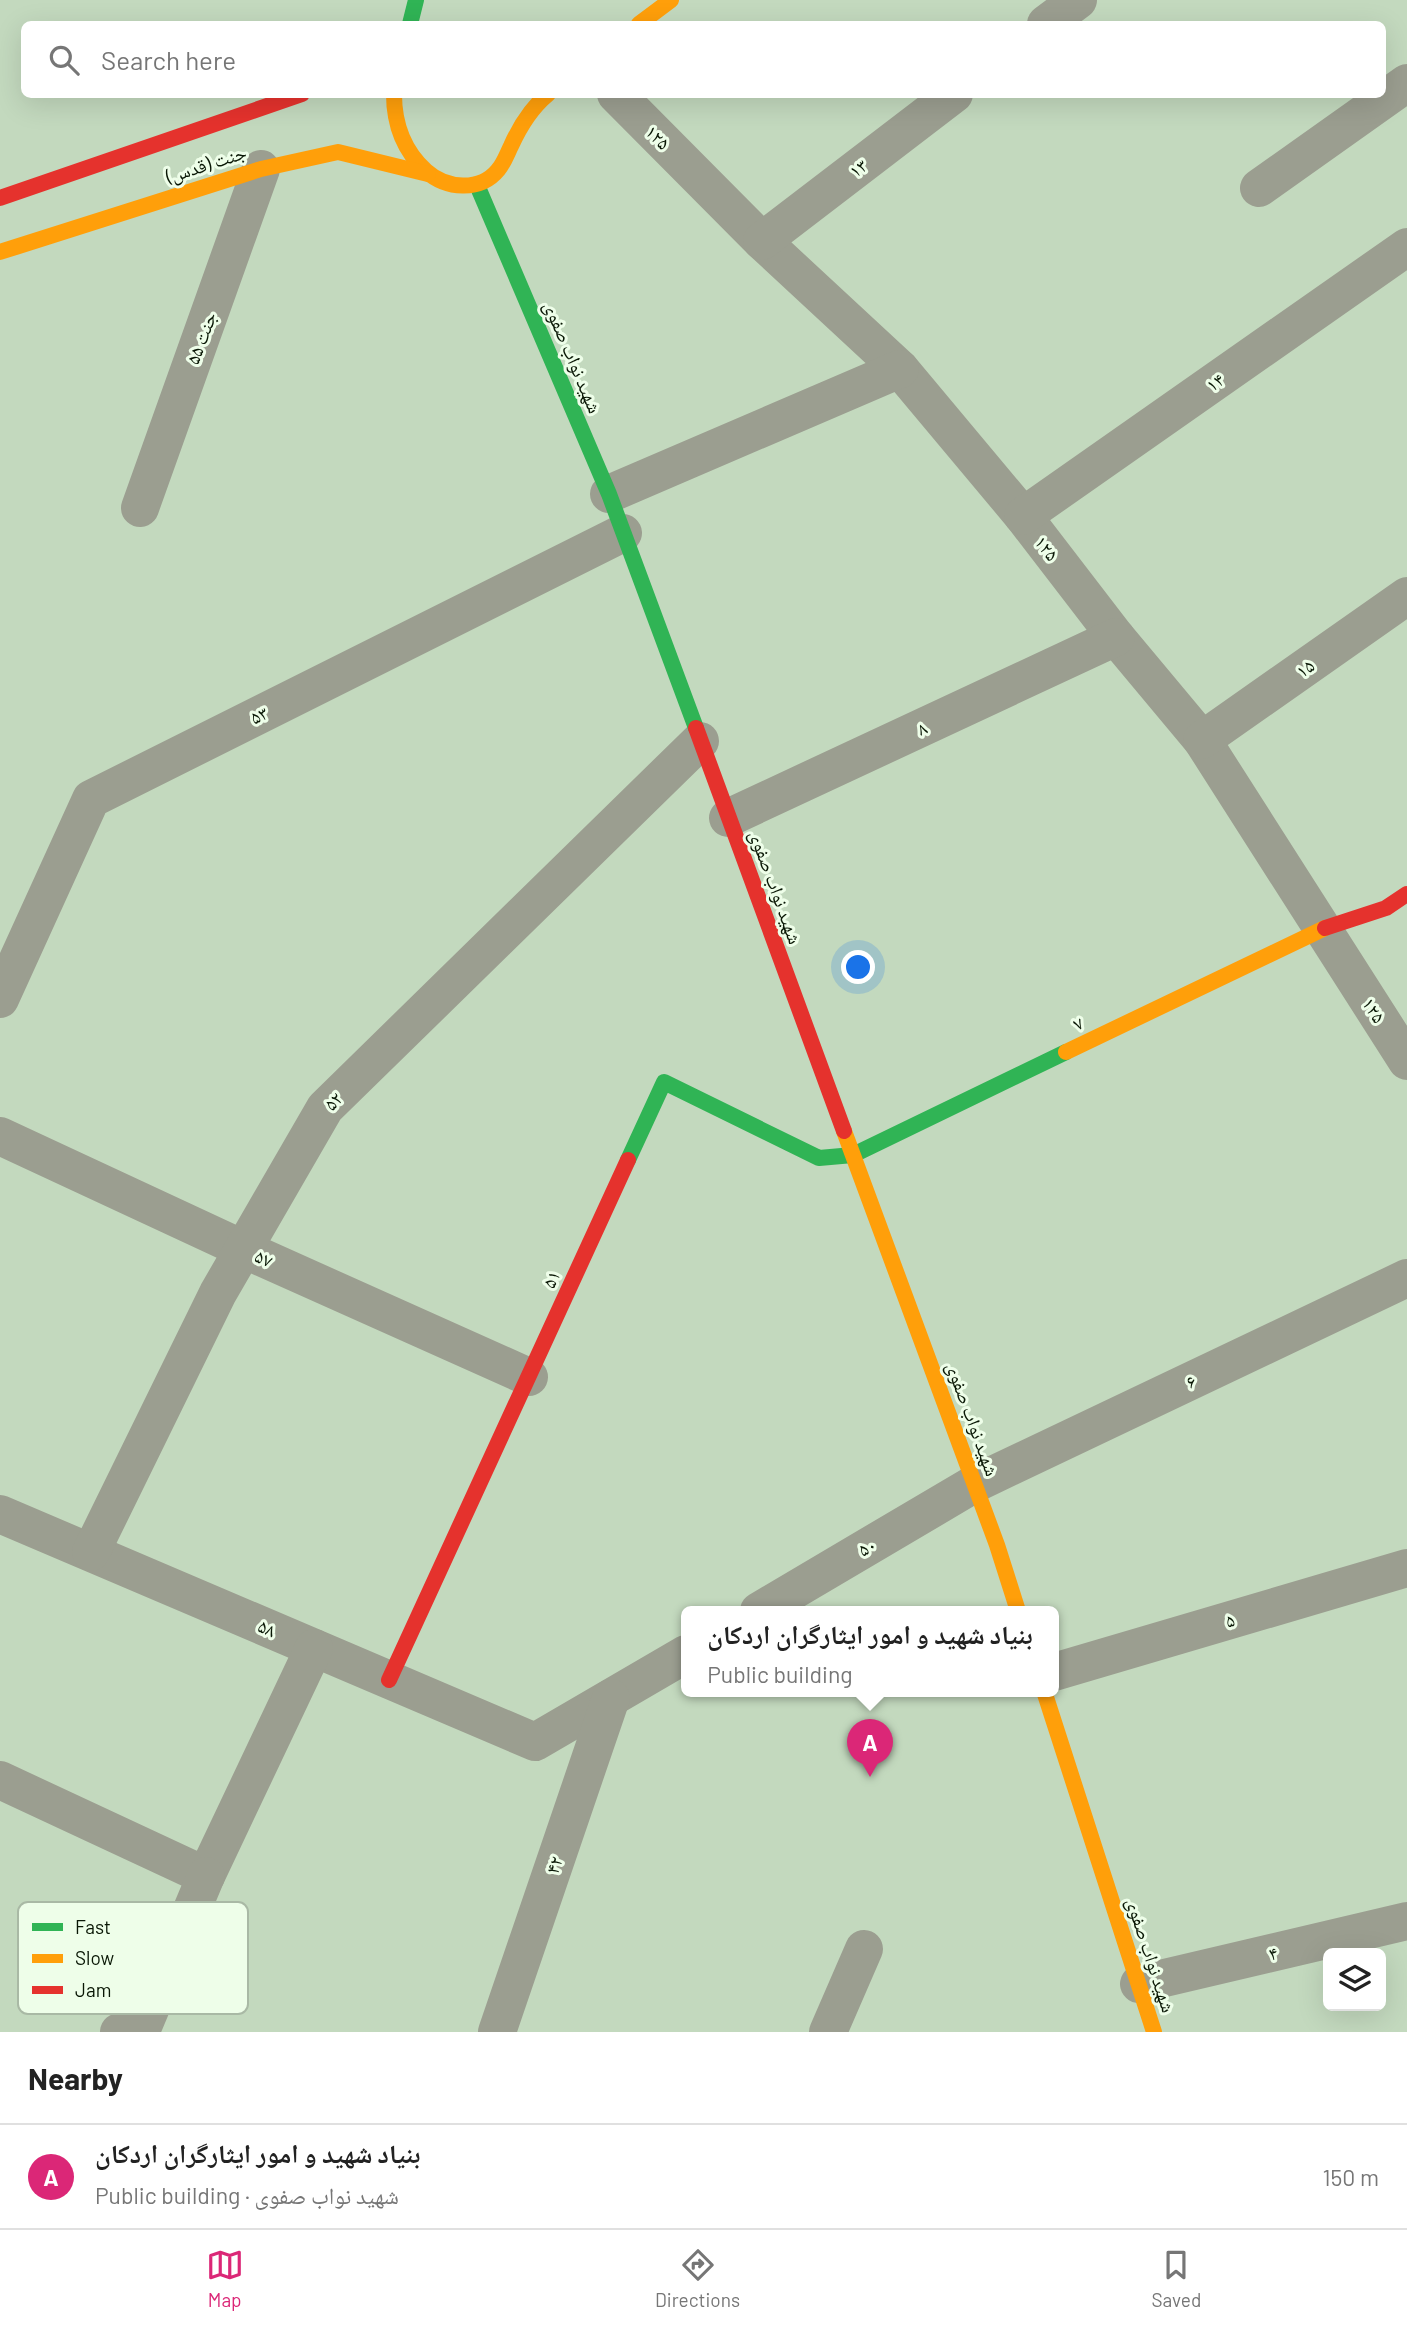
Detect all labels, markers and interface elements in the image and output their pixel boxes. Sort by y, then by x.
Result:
search box [21,21,1386,98]
icon: search [45,41,83,79]
text: Search here [101,44,236,75]
street label: ۱۲۵ [641,119,676,154]
street label: جنت (قدس) [162,140,249,189]
street label: ۱۳ [844,153,871,182]
street label: شهید نواب صفوی [539,297,607,417]
street label: جنت ۵۵ [180,309,221,367]
street label: ۱۴ [1201,367,1228,396]
street label: ۱۲۵ [1030,531,1064,565]
street label: ۱۵ [1291,653,1318,682]
street label: ۵۳ [246,700,272,729]
street label: ۸ [913,715,931,740]
street label: شهید نواب صفوی [744,827,808,947]
your location [841,950,875,984]
street label: ۱۲۵ [1358,993,1391,1027]
street label: ۷ [1069,1010,1087,1035]
street label: ۵۲ [318,1087,347,1115]
street label: ۵۷ [252,1244,277,1272]
street label: ۵۱ [537,1266,565,1291]
street label: شهید نواب صفوی [941,1359,1005,1479]
street label: ۶ [1182,1368,1200,1393]
street label: ۵۰ [854,1532,880,1561]
popup [681,1606,1059,1697]
street label: ۵ [1223,1607,1237,1632]
street label: ۵۸ [255,1614,280,1642]
text: بنیاد شهید و امور ایثارگران اردکان [707,1618,1033,1649]
text: Public building [707,1660,853,1688]
pin: A [847,1719,893,1777]
street label: ۴۲ [540,1853,567,1877]
street label: شهید نواب صفوی [1121,1895,1181,2015]
legend [18,1902,248,2014]
text: Fast [75,1915,111,1938]
street label: ۴ [1266,1940,1280,1965]
text: Slow [75,1946,114,1969]
map controls [1323,1948,1386,2011]
button: layers [1323,1948,1386,2011]
text: Jam [75,1978,111,2001]
text: Nearby [28,2060,123,2096]
text: بنیاد شهید و امور ایثارگران اردکان [95,2137,421,2168]
text: A [43,2163,59,2191]
text: 150 m [1323,2163,1379,2191]
text: Public building · شهید نواب صفوی [95,2181,399,2209]
tab: Map [206,2246,244,2311]
tab: Directions [655,2246,740,2311]
tab: Saved [1151,2246,1201,2311]

